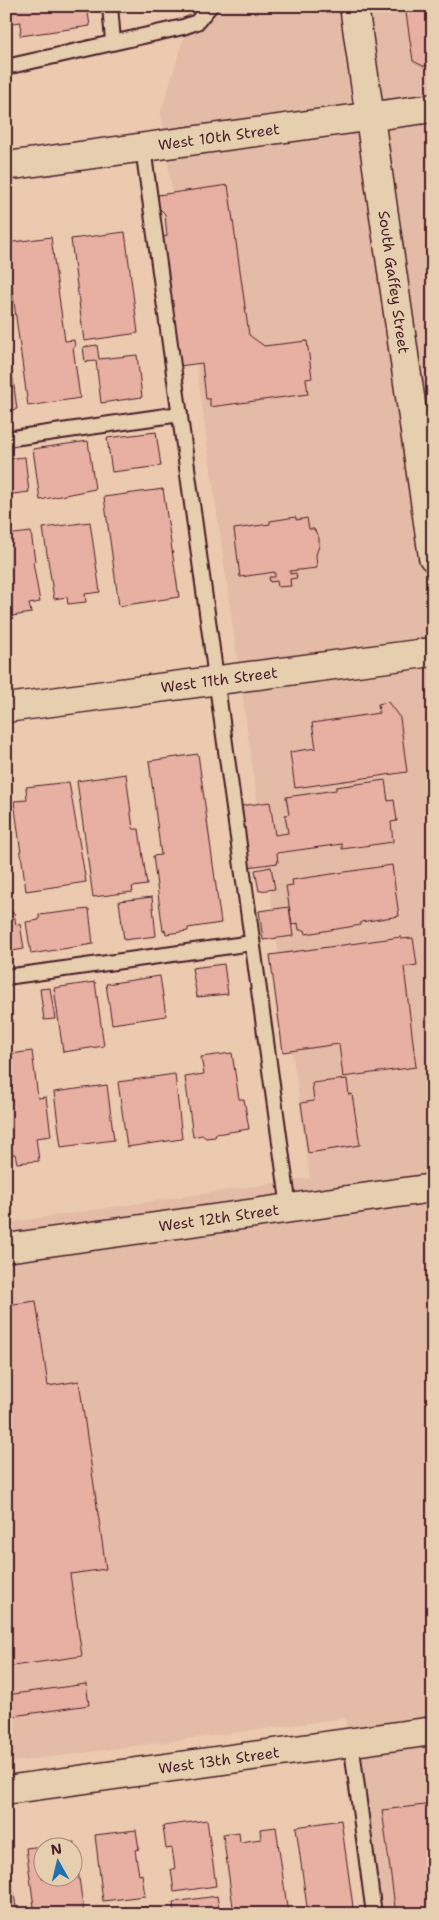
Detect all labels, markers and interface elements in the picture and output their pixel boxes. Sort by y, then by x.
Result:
street label: West 10th Street [157,119,281,155]
street label: South Gaffey Street [373,209,414,355]
street label: West 11th Street [160,662,279,698]
street label: West 12th Street [157,1200,280,1236]
street label: West 13th Street [157,1742,281,1779]
north arrow [32,1838,82,1888]
text: N [49,1839,63,1859]

